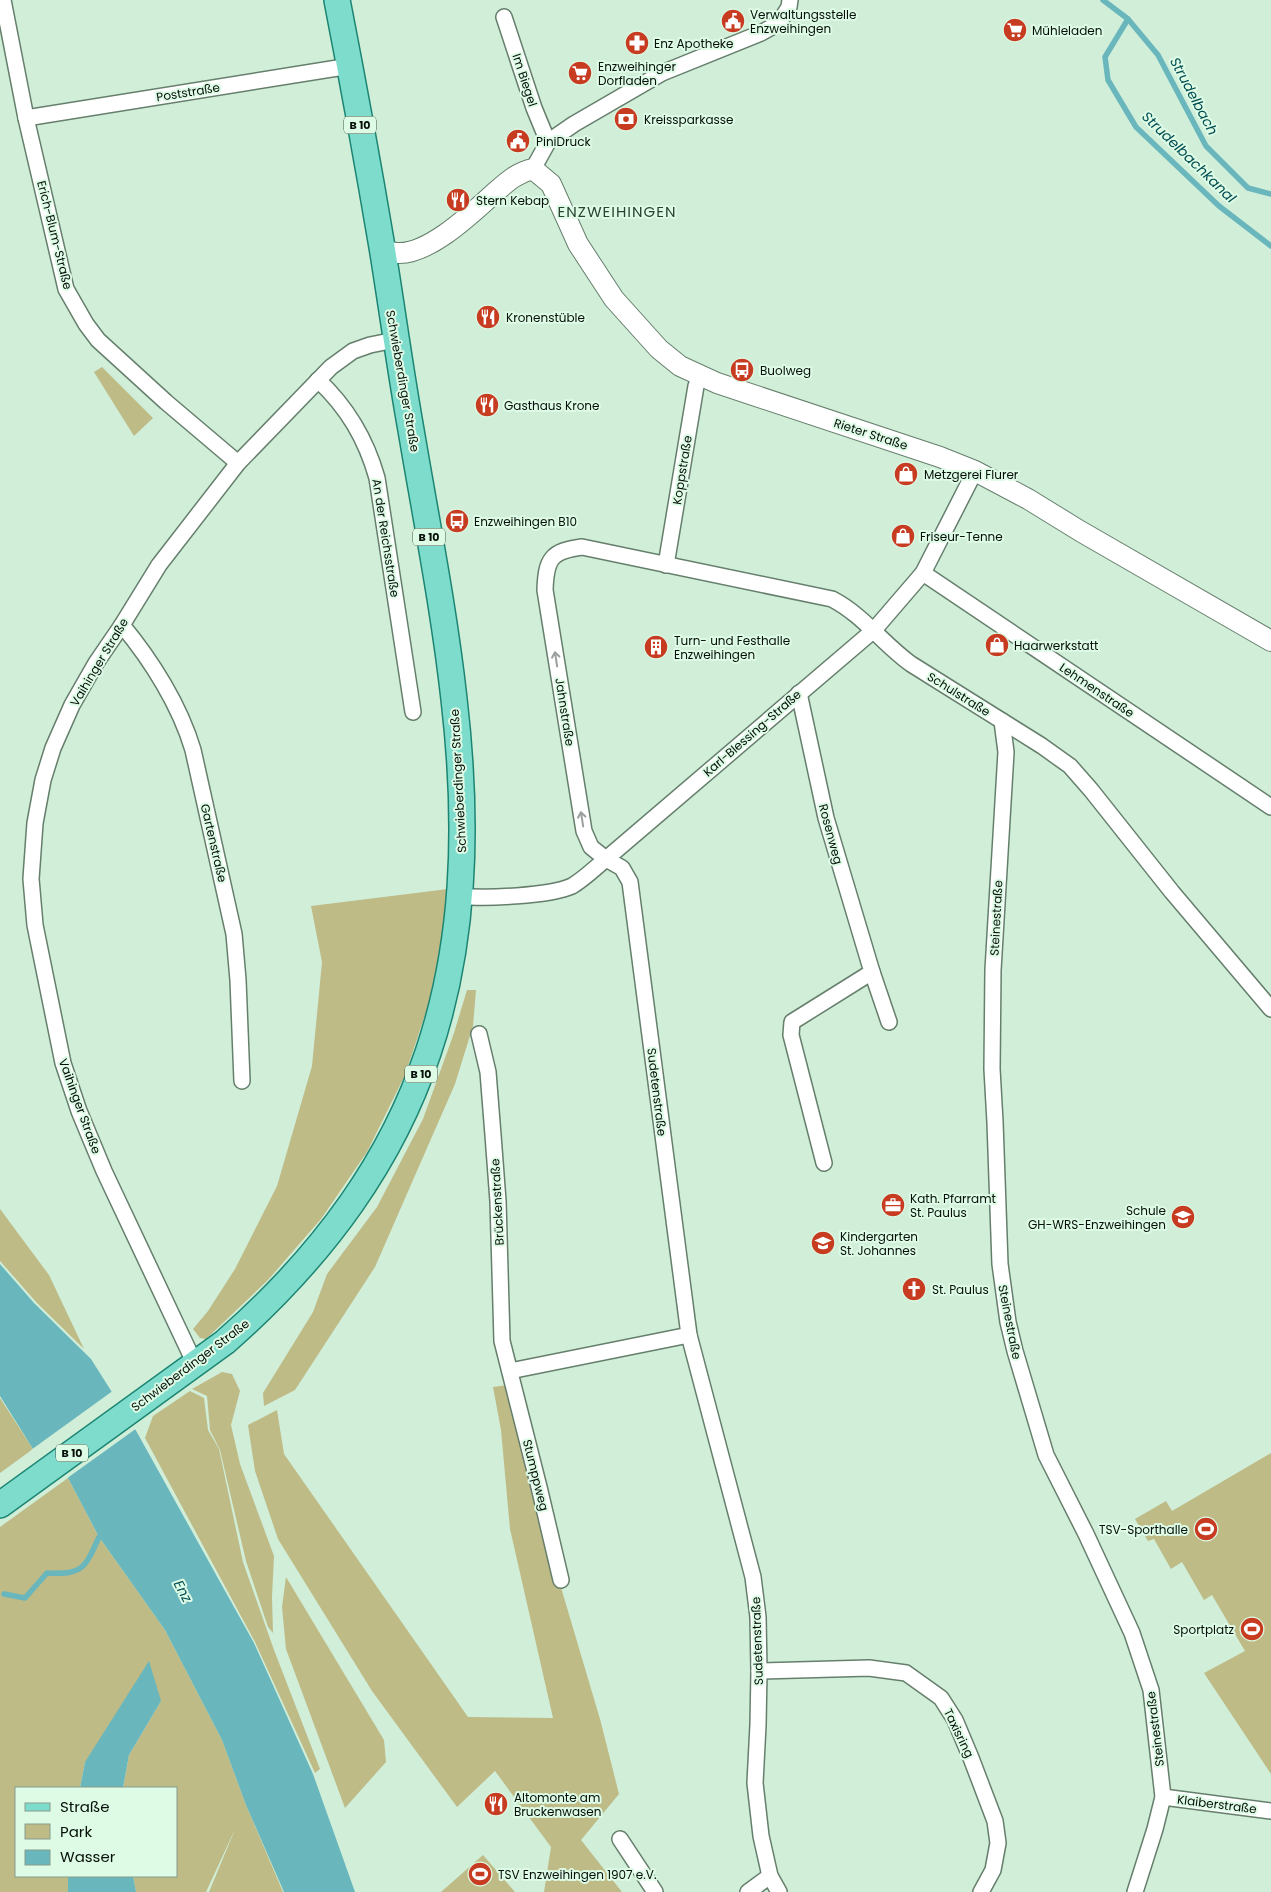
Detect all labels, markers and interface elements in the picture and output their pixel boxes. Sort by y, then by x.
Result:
place label: Verwaltungsstelle Enzweihingen [750,6,856,37]
public building icon: Verwaltungsstelle Enzweihingen [720,8,746,34]
supermarket icon: Mühleladen [1002,17,1028,43]
place label: Mühleladen [1032,22,1102,39]
pharmacy icon: Enz Apotheke [624,30,650,56]
place label: Enz Apotheke [654,35,734,52]
street label: Im Biegel [508,51,542,109]
water label: Strudelbach [1165,54,1223,138]
place label: Enzweihinger Dorfladen [598,58,676,89]
supermarket icon: Enzweihinger Dorfladen [567,60,593,86]
street label: Poststraße [155,79,221,105]
bank icon: Kreissparkasse [613,106,639,132]
water label: Strudelbachkanal [1137,107,1241,208]
place label: Kreissparkasse [644,111,734,128]
road number: B 10 [344,116,376,134]
public building icon: PiniDruck [505,128,531,154]
place label: PiniDruck [536,133,591,150]
street label: Erich-Blum-Straße [33,179,77,291]
restaurant icon: Stern Kebap [445,187,471,213]
place label: Stern Kebap [476,192,549,209]
district label: ENZWEIHINGEN [558,201,676,222]
restaurant icon: Kronenstüble [475,304,501,330]
street label: Schwieberdinger Straße [382,309,424,453]
place label: Kronenstüble [506,309,585,326]
bus stop icon: Buolweg [729,357,755,383]
place label: Buolweg [760,362,811,379]
restaurant icon: Gasthaus Krone [474,392,500,418]
place label: Gasthaus Krone [504,397,600,414]
street label: Rieter Straße [832,414,910,454]
street label: Koppstraße [668,434,696,506]
shop icon: Metzgerei Flurer [893,461,919,487]
place label: Metzgerei Flurer [924,466,1019,483]
street label: An der Reichsstraße [368,477,404,599]
bus stop icon: Enzweihingen B10 [444,508,470,534]
place label: Enzweihingen B10 [474,513,577,530]
shop icon: Friseur-Tenne [890,523,916,549]
road number: B 10 [413,528,445,546]
place label: Friseur-Tenne [920,528,1003,545]
street label: Vaihinger Straße [66,615,132,709]
place label: Turn- und Festhalle Enzweihingen [674,632,790,663]
shop icon: Haarwerkstatt [984,632,1010,658]
building icon: Turn- und Festhalle Enzweihingen [643,634,669,660]
place label: Haarwerkstatt [1014,637,1098,654]
one-way arrow [551,651,561,667]
street label: Lehmenstraße [1056,659,1138,721]
street label: Schulstraße [924,668,994,720]
street label: Jahnstraße [551,677,579,747]
street label: Karl-Blessing-Straße [699,686,805,780]
street label: Schwieberdinger Straße [446,709,470,853]
street label: Gartenstraße [197,802,231,884]
street label: Rosenweg [815,802,847,866]
one-way arrow [577,812,587,828]
street label: Steinestraße [986,880,1006,956]
street label: Sudetenstraße [643,1047,671,1137]
street label: Vaihinger Straße [55,1056,105,1156]
road number: B 10 [405,1066,437,1082]
street label: Brückenstraße [486,1158,508,1246]
place label: Kath. Pfarramt St. Paulus [910,1190,996,1221]
office icon: Kath. Pfarramt St. Paulus [880,1192,906,1218]
place label: Schule GH-WRS-Enzweihingen [1028,1202,1166,1233]
school or university icon: Schule GH-WRS-Enzweihingen [1170,1204,1196,1230]
place label: Kindergarten St. Johannes [840,1228,918,1259]
school or university icon: Kindergarten St. Johannes [810,1230,836,1256]
church icon: St. Paulus [901,1276,927,1302]
place label: St. Paulus [932,1281,989,1298]
street label: Steinestraße [994,1283,1026,1361]
street label: Schwieberdinger Straße [127,1315,253,1415]
street label: Stumppweg [519,1437,553,1513]
road number: B 10 [56,1445,88,1462]
sports icon: TSV-Sporthalle [1193,1516,1219,1542]
place label: TSV-Sporthalle [1099,1521,1188,1538]
water label: Enz [169,1576,197,1606]
street label: Sudetenstraße [747,1596,767,1686]
sports icon: Sportplatz [1239,1616,1265,1642]
place label: Sportplatz [1173,1621,1234,1638]
street label: Steinestraße [1142,1690,1168,1768]
street label: Taxisring [940,1706,978,1760]
legend [15,1787,178,1877]
place label: Altomonte am Bruckenwasen [514,1789,601,1820]
restaurant icon: Altomonte am Bruckenwasen [483,1791,509,1817]
street label: Klaiberstraße [1176,1791,1258,1817]
text: Straße [60,1796,110,1817]
text: Park [60,1821,92,1842]
text: Wasser [60,1846,116,1867]
sports icon: TSV Enzweihingen 1907 e.V. [467,1861,493,1887]
place label: TSV Enzweihingen 1907 e.V. [498,1866,656,1883]

